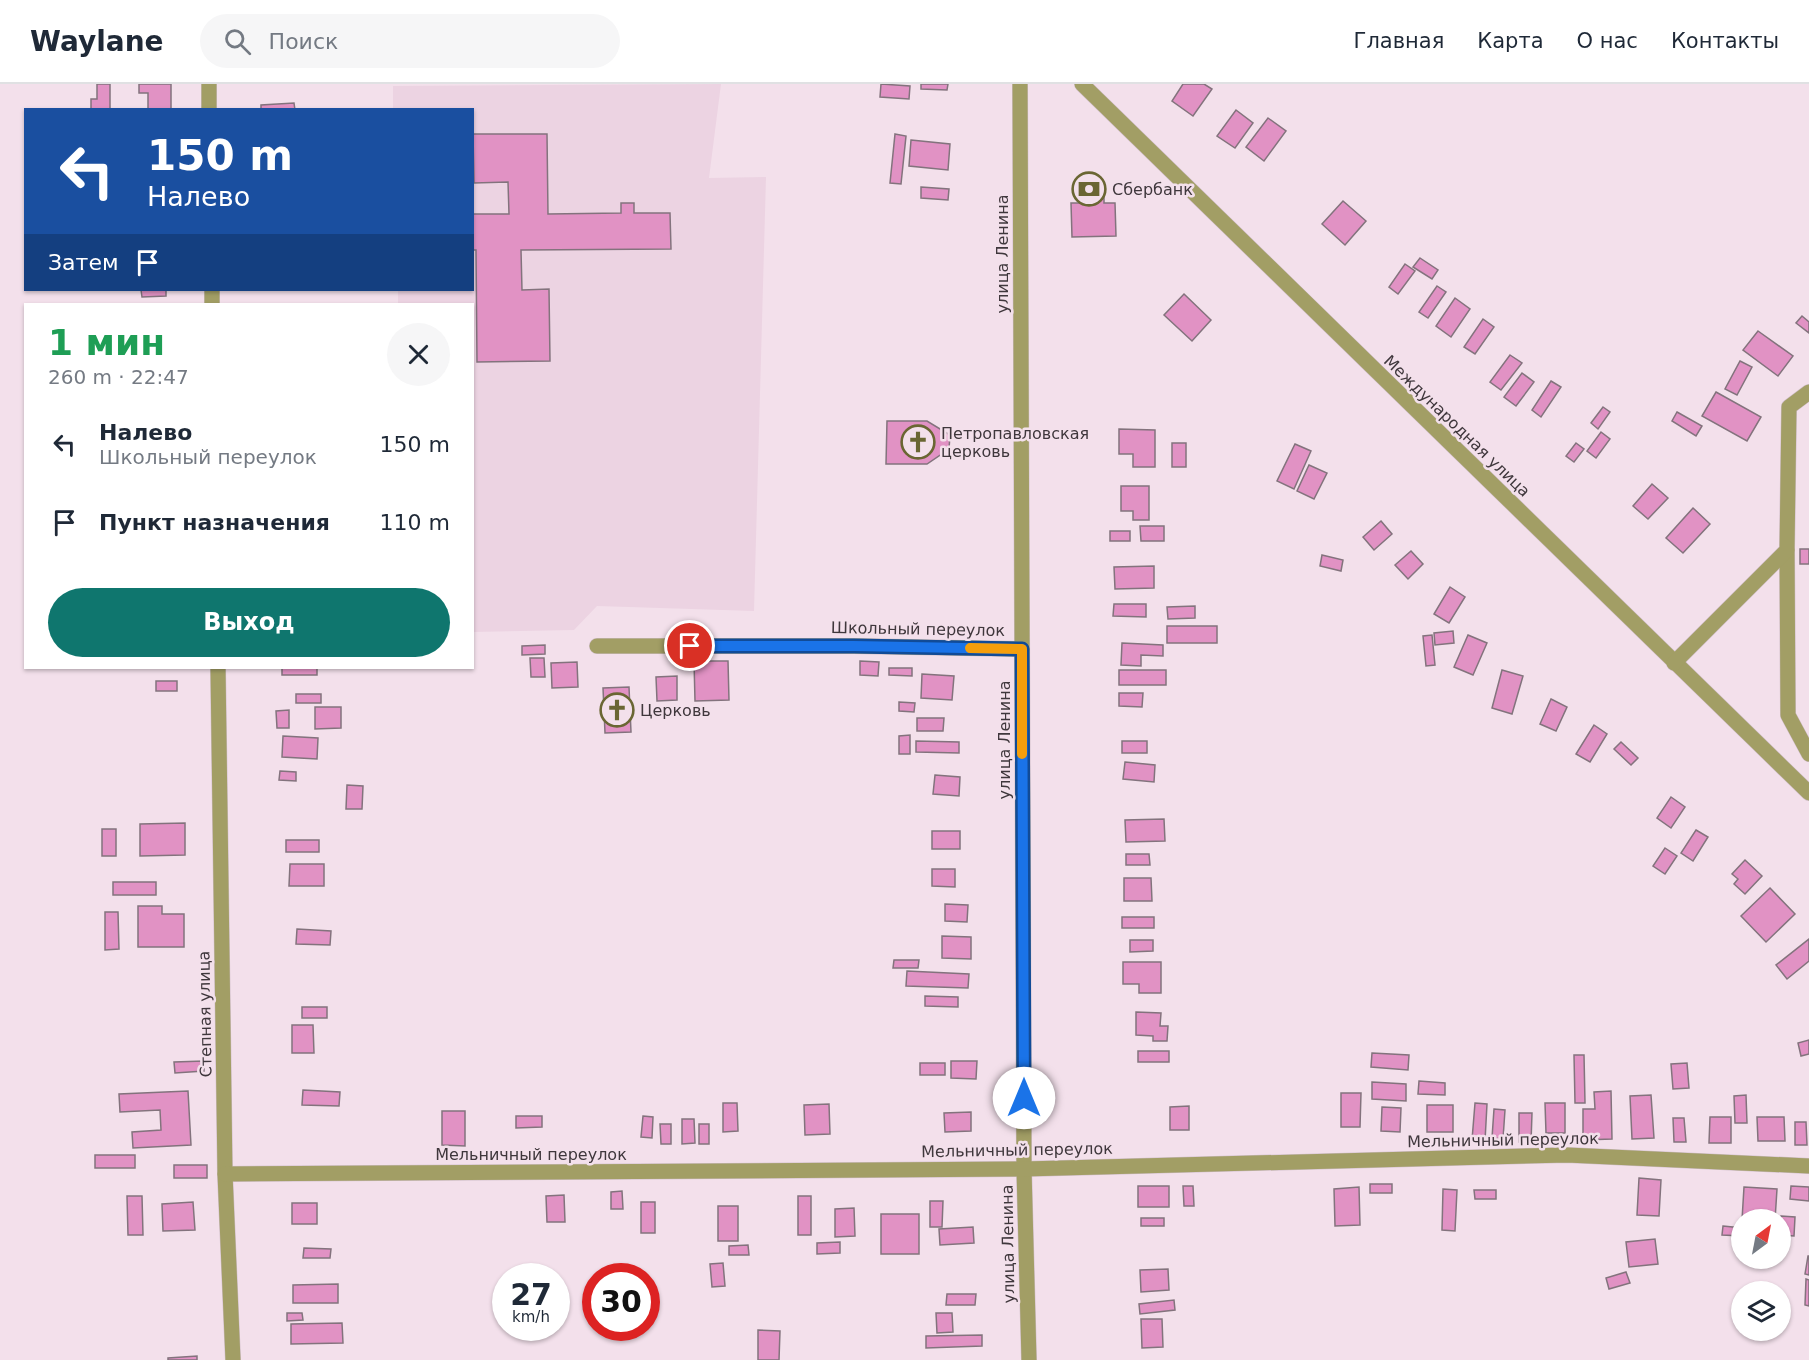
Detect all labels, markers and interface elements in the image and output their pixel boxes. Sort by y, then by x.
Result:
search box [200,14,620,68]
text: Waylane [30,25,164,58]
icon: search [221,25,254,58]
text: Поиск [269,29,338,54]
text: Главная [1354,29,1444,53]
text: Карта [1477,29,1544,53]
text: О нас [1577,29,1638,53]
text: Контакты [1671,29,1779,53]
text: 150 m [147,131,293,180]
icon: left [48,132,126,210]
bank icon: Сбербанк [1071,171,1107,207]
place label: Сбербанк [1112,180,1193,199]
text: Налево [147,181,250,212]
street label: улица Ленина [993,195,1012,313]
icon: arrive [131,246,164,279]
text: Затем [48,250,119,275]
text: 1 мин [48,322,165,363]
button: close [387,323,450,386]
street label: Международная улица [1380,351,1534,501]
text: 260 m · 22:47 [48,365,189,389]
text: Налево [99,420,192,445]
church icon: Петропавловская церковь [900,424,936,460]
place label: Петропавловская церковь [941,424,1089,461]
icon: left [48,428,81,461]
text: 150 m [380,432,450,457]
text: Школьный переулок [99,445,317,469]
icon: arrive [48,506,81,539]
text: Пункт назначения [99,510,330,535]
text: 110 m [380,510,450,535]
button: Выход [48,588,450,657]
street label: Школьный переулок [831,618,1006,640]
pin [664,620,715,671]
icon: arrive [673,629,706,662]
street label: улица Ленина [995,681,1014,799]
church icon: Церковь [599,692,635,728]
place label: Церковь [640,701,711,720]
street label: Степная улица [194,951,216,1077]
position arrow [992,1066,1056,1130]
street label: Мельничный переулок [1407,1129,1599,1151]
street label: Мельничный переулок [921,1139,1113,1161]
street label: Мельничный переулок [435,1145,627,1164]
street label: улица Ленина [997,1184,1019,1304]
north arrow [1731,1209,1791,1269]
map controls [1731,1209,1791,1341]
speed limit sign: 30 [582,1263,660,1341]
text: 27 [510,1277,552,1312]
button: layers [1731,1281,1791,1341]
text: km/h [512,1308,550,1326]

